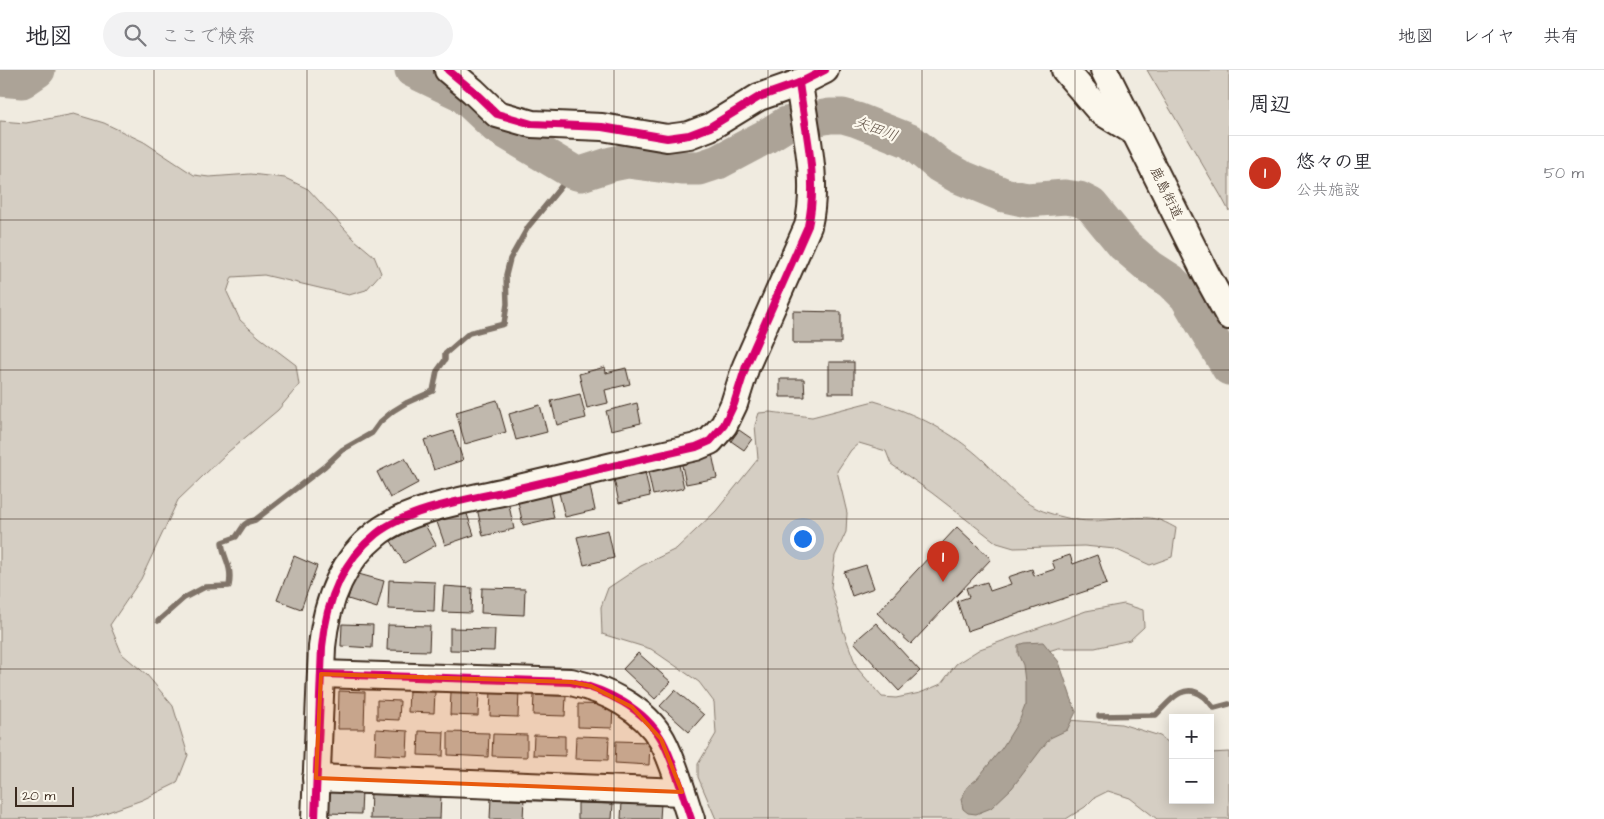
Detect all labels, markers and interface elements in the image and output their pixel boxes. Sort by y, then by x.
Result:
search box [103,12,453,57]
text: 地図 [25,20,73,54]
icon: search [121,21,149,49]
text: ここで検索 [161,23,256,50]
text: 地図 [1398,24,1434,49]
text: レイヤ [1462,24,1515,49]
text: 共有 [1543,24,1579,49]
text: 周辺 [1249,90,1291,119]
water label: 矢田川 [851,111,901,147]
text: 悠々の里 [1296,149,1372,176]
text: 1 [1264,162,1266,184]
text: 50 m [1544,162,1584,184]
street label: 鹿島街道 [1145,163,1187,223]
text: 公共施設 [1296,179,1360,201]
your location [790,526,816,552]
pin: 1 [927,541,959,582]
map controls [1169,714,1214,804]
button: + [1169,714,1214,759]
button: − [1169,759,1214,804]
scale bar [15,784,74,807]
text: 20 m [22,786,55,806]

